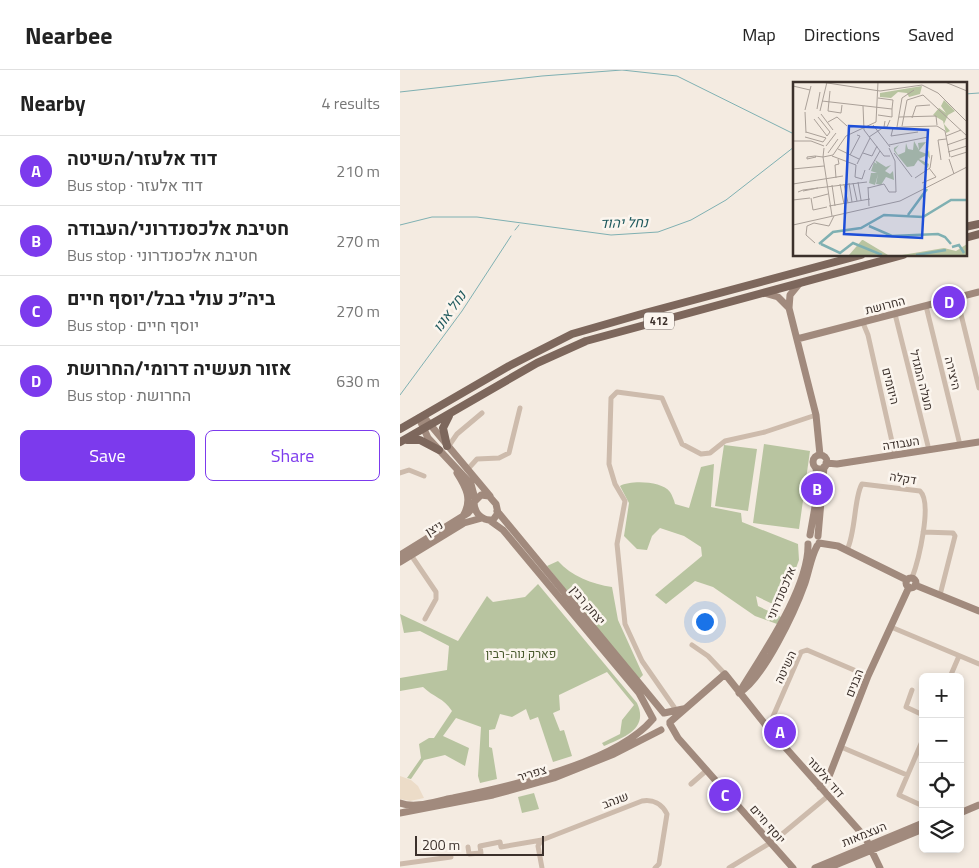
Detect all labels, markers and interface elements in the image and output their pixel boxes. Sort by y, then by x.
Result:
text: Nearbee [25,17,112,53]
text: Map [742,21,776,48]
text: Directions [804,21,880,48]
text: Saved [908,21,954,48]
inset map [793,82,966,256]
text: Nearby [20,87,85,119]
text: 4 results [321,91,380,115]
text: דוד אלעזר/השיטה [67,143,217,172]
text: A [31,159,41,183]
text: 210 m [336,159,380,183]
text: Bus stop · דוד אלעזר [67,173,203,197]
water label: נחל יהוד [600,211,649,233]
text: חטיבת אלכסנדרוני/העבודה [67,213,289,242]
text: B [31,229,41,253]
text: 270 m [336,229,380,253]
text: Bus stop · חטיבת אלכסנדרוני [67,243,258,267]
text: ביה״כ עולי בבל/יוסף חיים [67,283,275,312]
pin: D [933,283,965,321]
water label: נחל אונו [427,285,471,336]
street label: החרושת [863,291,907,319]
text: C [32,299,40,323]
text: 270 m [336,299,380,323]
road number: 412 [644,312,674,330]
text: Bus stop · יוסף חיים [67,313,199,337]
street label: מעלה המגדל [905,348,939,412]
text: אזור תעשיה דרומי/החרושת [67,353,291,382]
street label: היצירה [940,354,966,392]
street label: היוזמים [877,366,905,406]
text: D [31,369,41,393]
text: 630 m [336,369,380,393]
text: Bus stop · החרושת [67,383,191,407]
button: Save [20,430,195,481]
button: Share [205,430,380,481]
street label: העבודה [881,431,921,455]
street label: דקלה [888,467,918,489]
pin: B [801,470,833,508]
street label: ניצן [421,515,447,541]
street label: אלכסנדרוני [761,563,801,622]
street label: יצחק רבין [566,581,610,629]
your location [692,609,718,635]
park label: פארק נוה-רבין [486,644,556,663]
street label: השיטה [769,647,801,687]
street label: הבנים [840,666,868,700]
map controls [919,673,964,853]
button: + [919,673,964,718]
pin: A [764,713,796,751]
button: − [919,718,964,763]
street label: דוד אלעזר [803,752,849,802]
street label: צפריר [515,759,549,786]
button: locate [919,763,964,808]
pin: C [709,776,741,814]
street label: שנהב [599,786,631,814]
street label: יוסף חיים [746,800,790,848]
button: layers [919,808,964,853]
street label: העצמאות [839,816,889,852]
scale bar [415,833,544,856]
text: 200 m [422,834,460,855]

